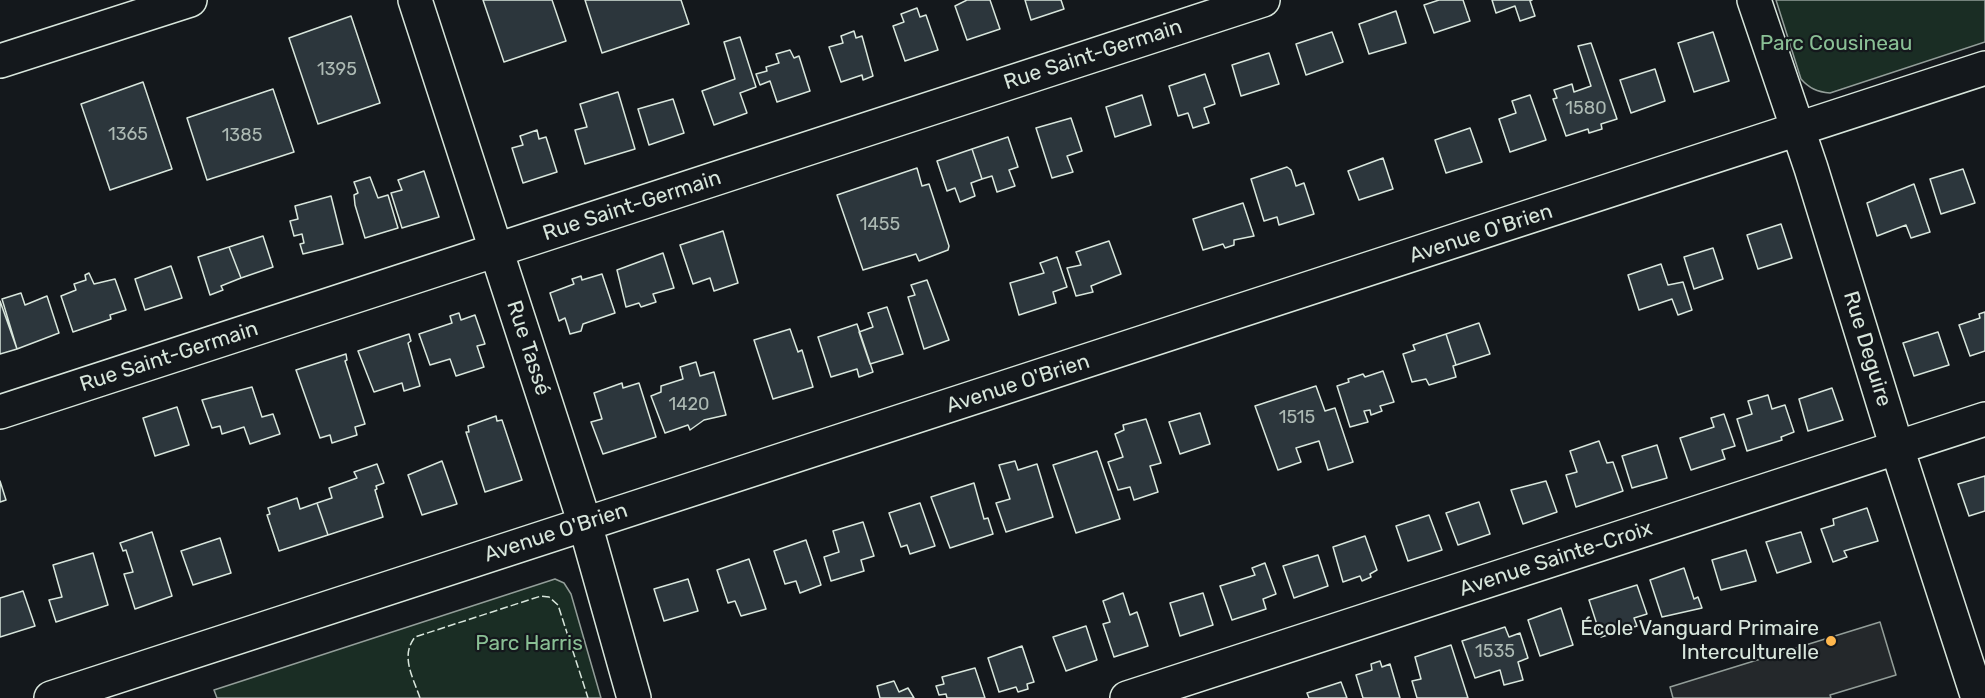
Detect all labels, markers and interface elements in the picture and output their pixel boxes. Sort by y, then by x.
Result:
street label: Rue Saint-Germain [1001,14,1185,96]
park label: Parc Cousineau [1760,31,1912,57]
house number: 1395 [317,59,357,81]
house number: 1580 [1565,98,1607,120]
house number: 1365 [108,124,148,146]
house number: 1385 [222,125,262,147]
street label: Rue Saint-Germain [540,165,724,247]
street label: Avenue O'Brien [1406,199,1556,269]
house number: 1455 [860,214,900,236]
street label: Rue Deguire [1838,288,1896,410]
street label: Rue Tassé [501,297,555,399]
street label: Rue Saint-Germain [77,316,261,398]
street label: Avenue O'Brien [943,349,1093,419]
house number: 1420 [669,394,709,416]
house number: 1515 [1279,407,1315,429]
street label: Avenue O'Brien [481,498,631,568]
street label: Avenue Sainte-Croix [1456,516,1656,602]
place label: École Vanguard Primaire Interculturelle [1580,616,1819,666]
park label: Parc Harris [475,631,583,657]
marker: École Vanguard Primaire Interculturelle [1824,634,1838,648]
house number: 1535 [1475,641,1515,663]

